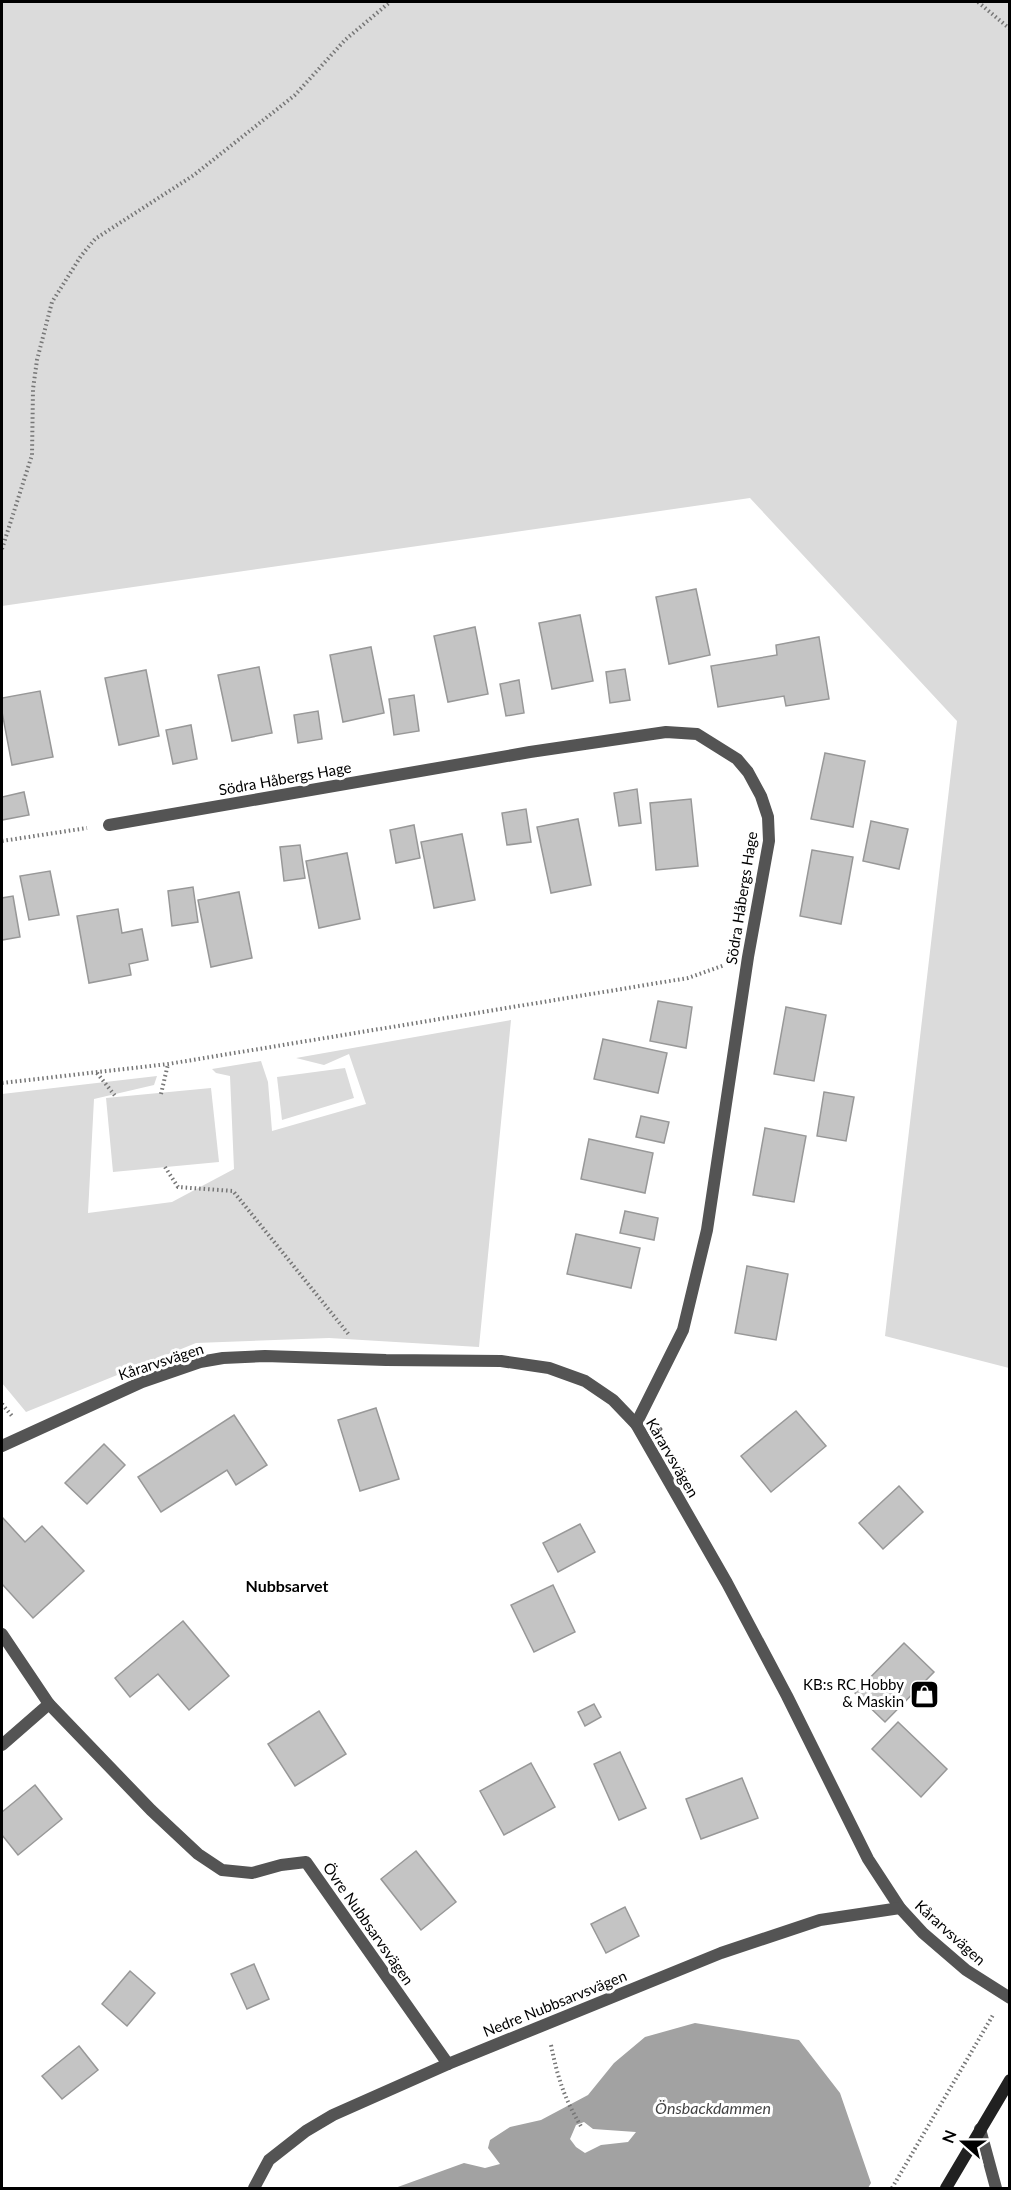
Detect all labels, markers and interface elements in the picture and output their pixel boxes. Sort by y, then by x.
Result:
street label: Södra Håbergs Hage [217,757,353,799]
street label: Södra Håbergs Hage [722,830,760,966]
street label: Kårarvsvägen [116,1339,206,1383]
street label: Kårarvsvägen [643,1415,703,1500]
district label: Nubbsarvet [245,1576,329,1595]
place label: KB:s RC Hobby & Maskin [803,1675,904,1710]
shop icon: KB:s RC Hobby & Maskin [909,1678,941,1710]
street label: Övre Nubbsarvsvägen [320,1859,418,1988]
street label: Kårarvsvägen [912,1896,990,1969]
street label: Nedre Nubbsarvsvägen [480,1966,629,2040]
water label: Önsbackdammen [655,2098,771,2117]
north arrow [933,2112,993,2172]
text: N [937,2127,960,2146]

